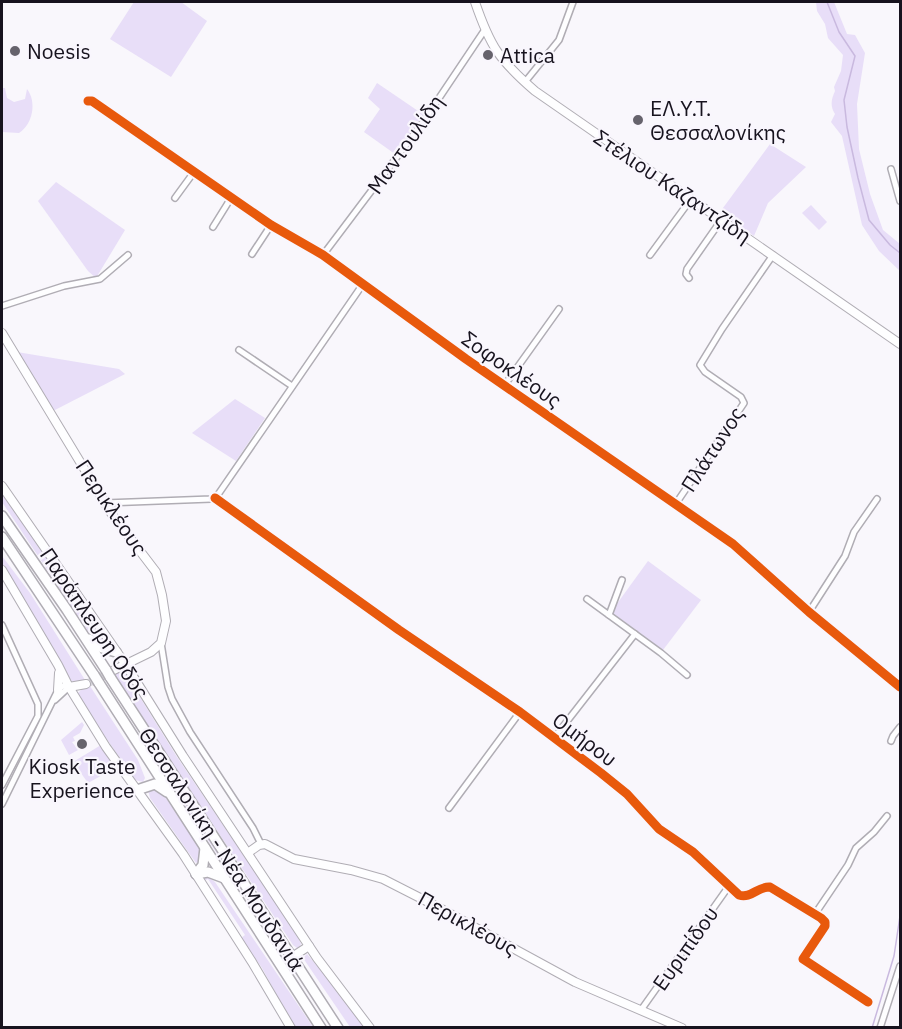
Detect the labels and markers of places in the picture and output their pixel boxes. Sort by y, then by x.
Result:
place label: Noesis [27,37,91,65]
place label: Attica [500,41,555,69]
marker: Noesis [8,44,22,58]
marker: Attica [481,48,495,62]
place label: ΕΛ.Υ.Τ. Θεσσαλονίκης [650,94,786,146]
marker: ΕΛ.Υ.Τ. Θεσσαλονίκης [631,113,645,127]
marker: Kiosk Taste Experience [75,737,89,751]
place label: Kiosk Taste Experience [28,752,136,804]

